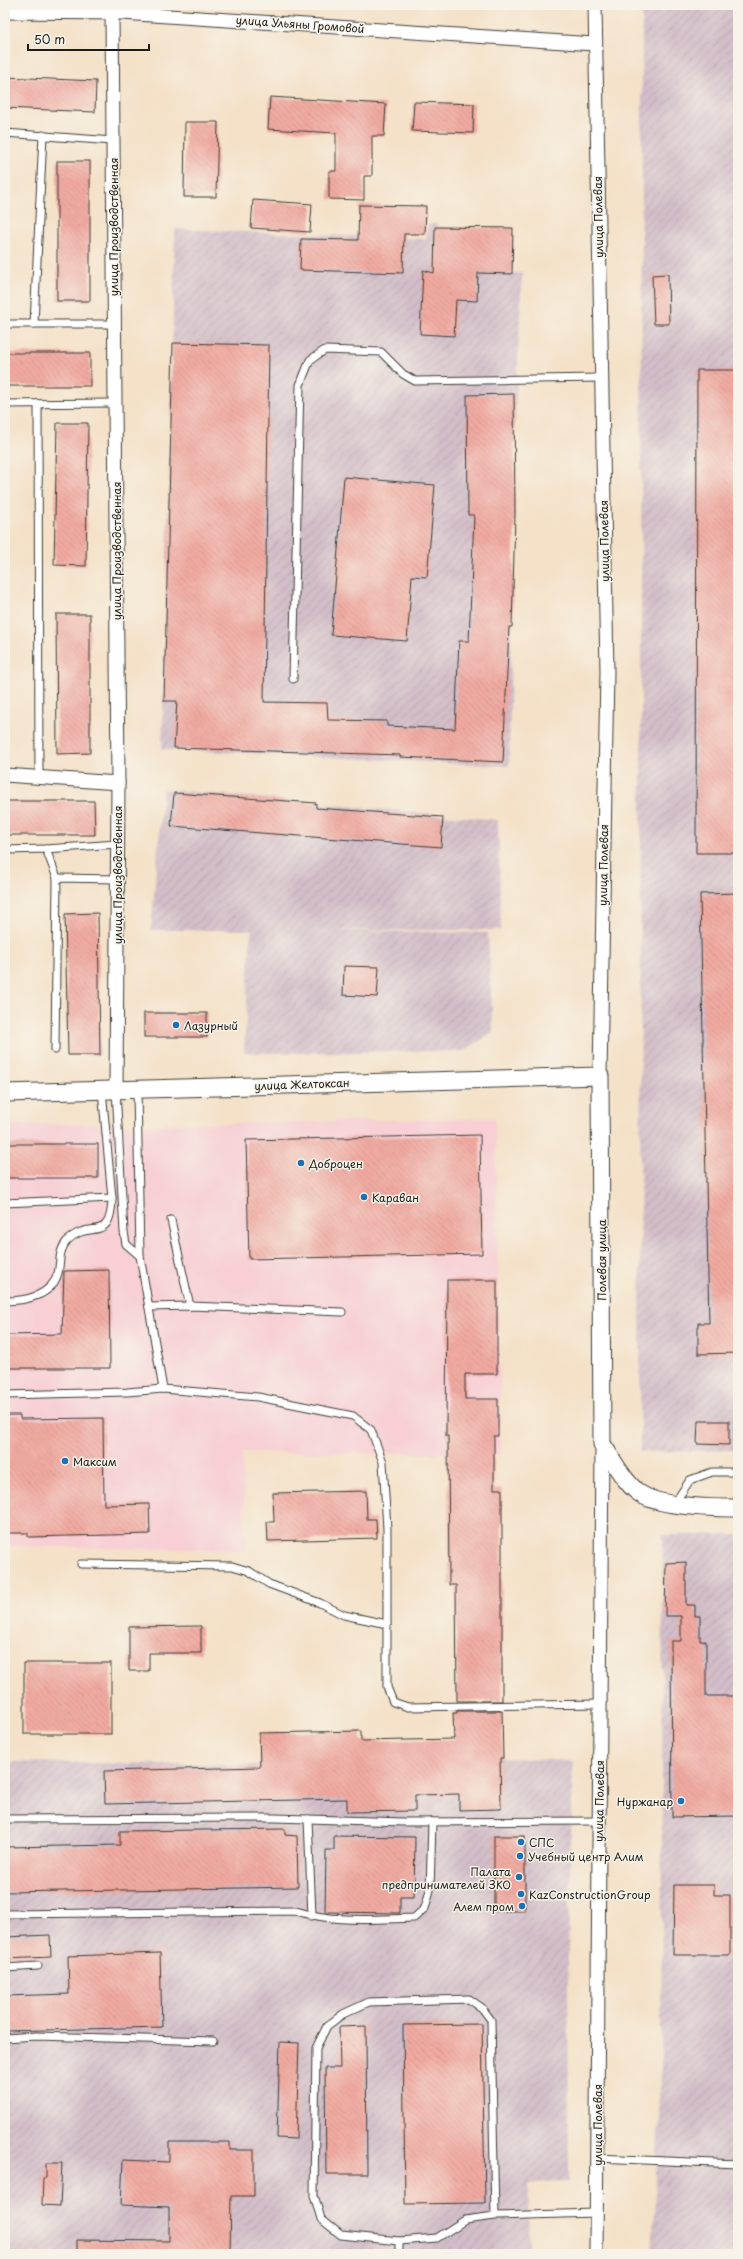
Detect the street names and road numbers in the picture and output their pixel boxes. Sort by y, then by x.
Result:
street label: улица Ульяны Громовой [235,11,365,37]
street label: улица Производственная [105,158,122,296]
street label: улица Полевая [589,176,607,258]
street label: улица Производственная [108,482,125,620]
street label: улица Полевая [595,500,613,582]
street label: улица Производственная [109,806,126,944]
street label: улица Полевая [594,824,612,906]
street label: улица Желтоксан [254,1074,350,1094]
street label: Полевая улица [593,1219,610,1301]
street label: улица Полевая [590,1760,608,1842]
street label: улица Полевая [589,2084,606,2166]

